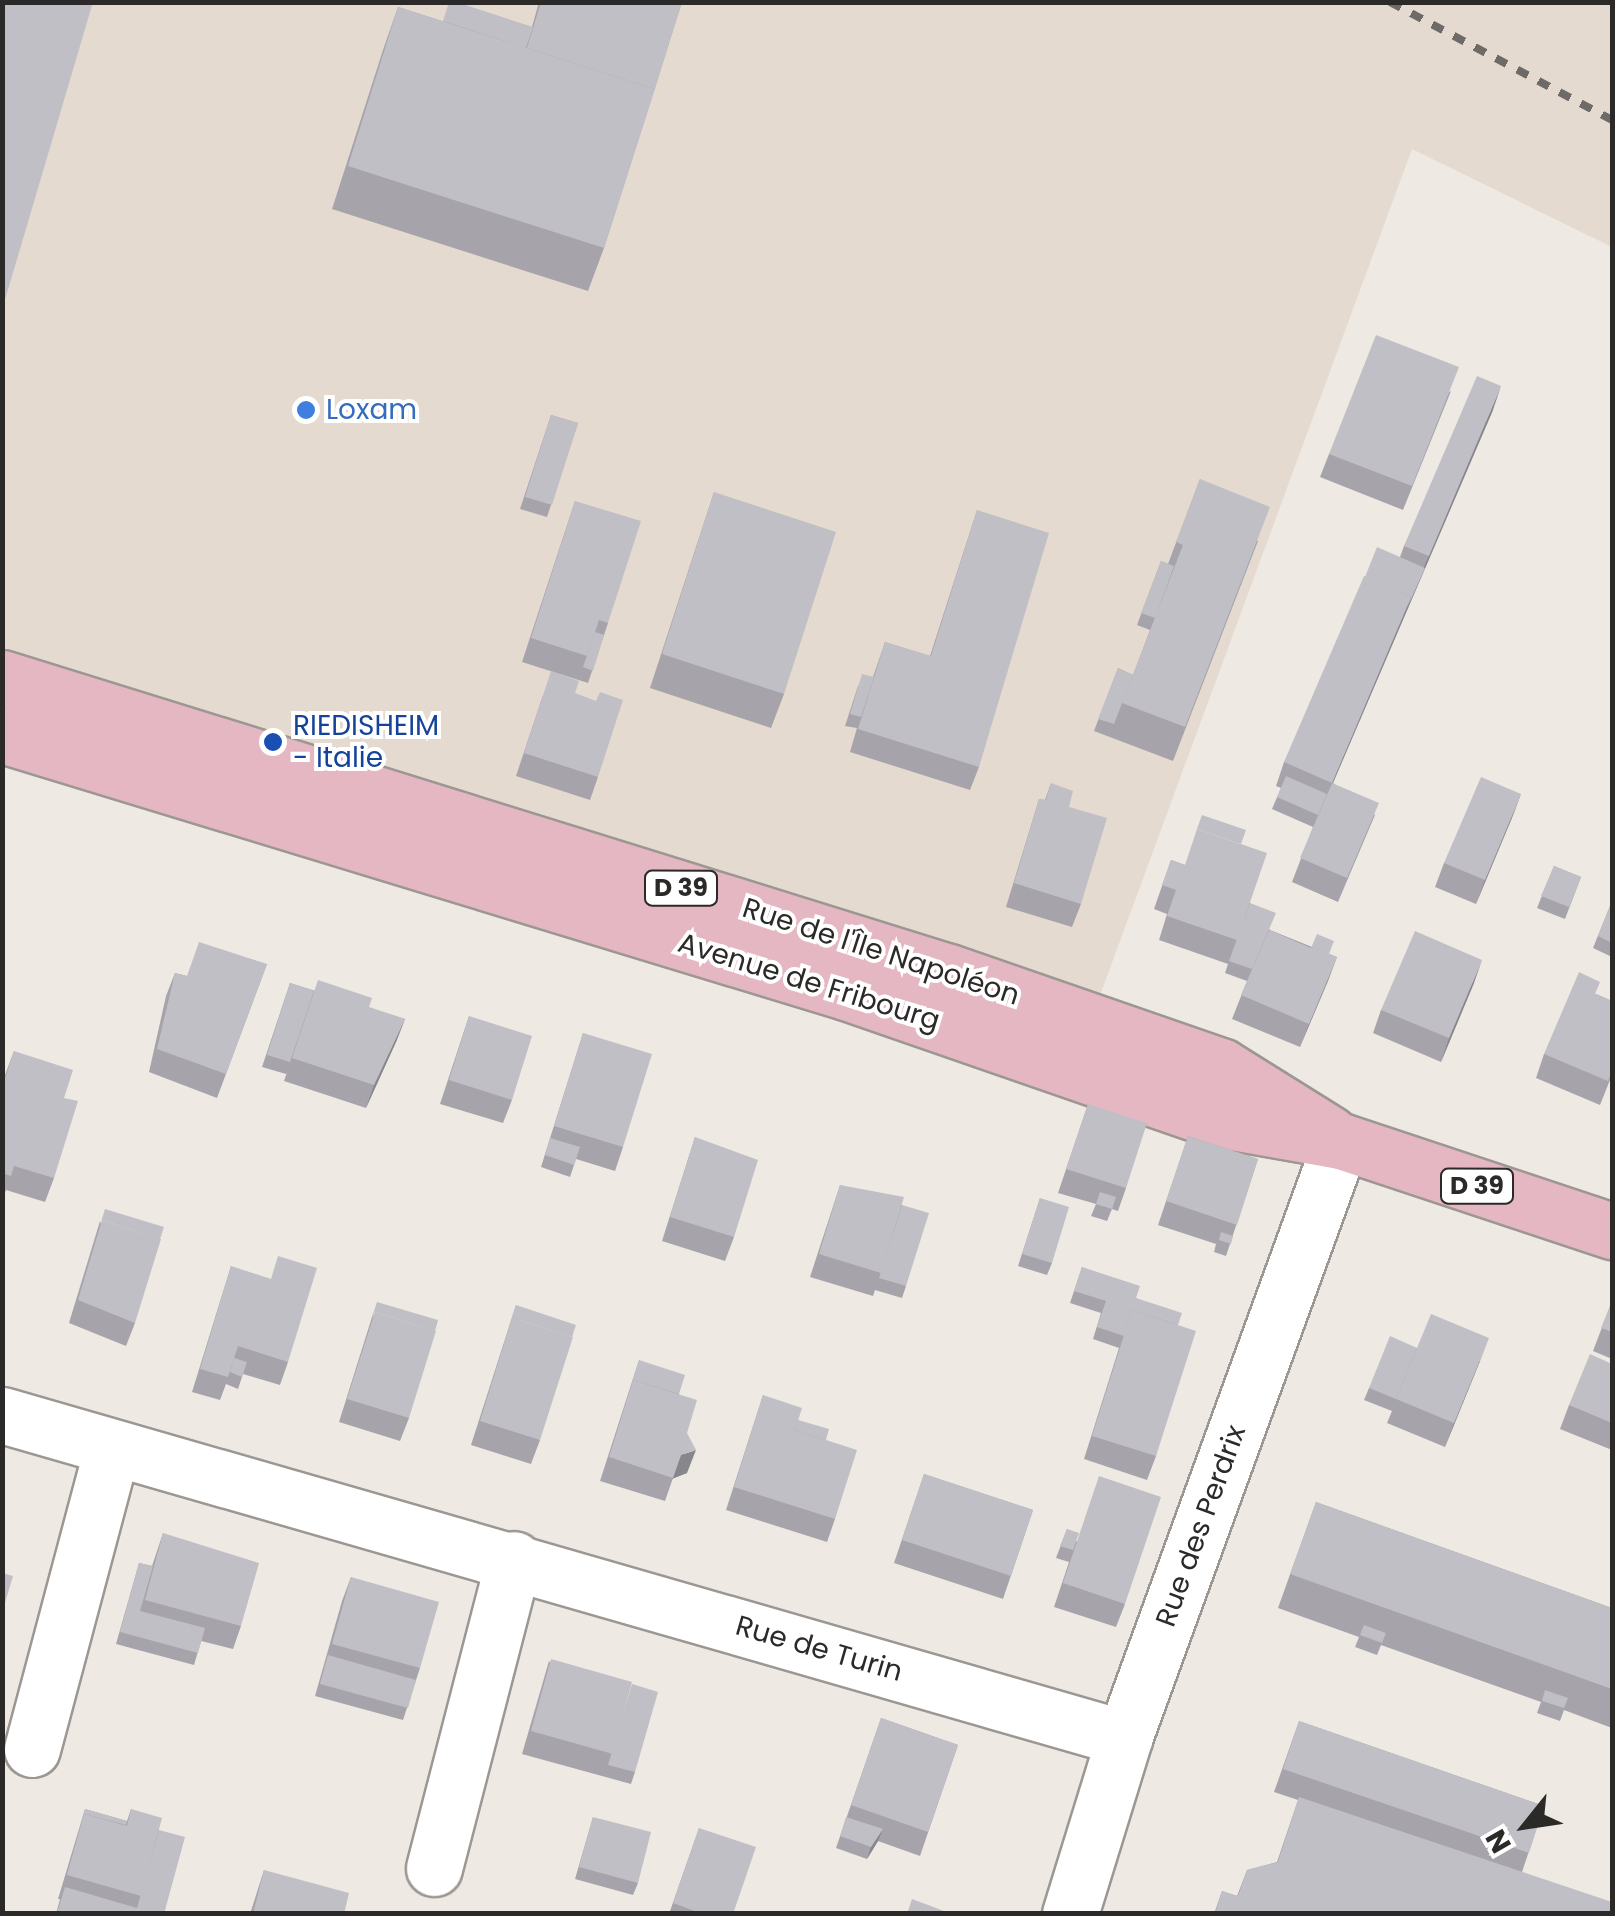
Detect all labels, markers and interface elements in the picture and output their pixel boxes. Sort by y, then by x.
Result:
place label: Loxam [326,393,417,427]
marker: Loxam [295,399,317,421]
place label: RIEDISHEIM - Italie [293,709,439,775]
marker: RIEDISHEIM - Italie [262,731,284,753]
road number: D 39 [644,868,718,908]
street label: Rue de l'Île Napoléon [738,891,1024,1013]
street label: Avenue de Fribourg [674,926,944,1038]
road number: D 39 [1440,1166,1514,1206]
street label: Rue des Perdrix [1149,1421,1253,1631]
street label: Rue de Turin [732,1609,906,1689]
north arrow [1475,1776,1575,1876]
text: N [1476,1822,1521,1860]

